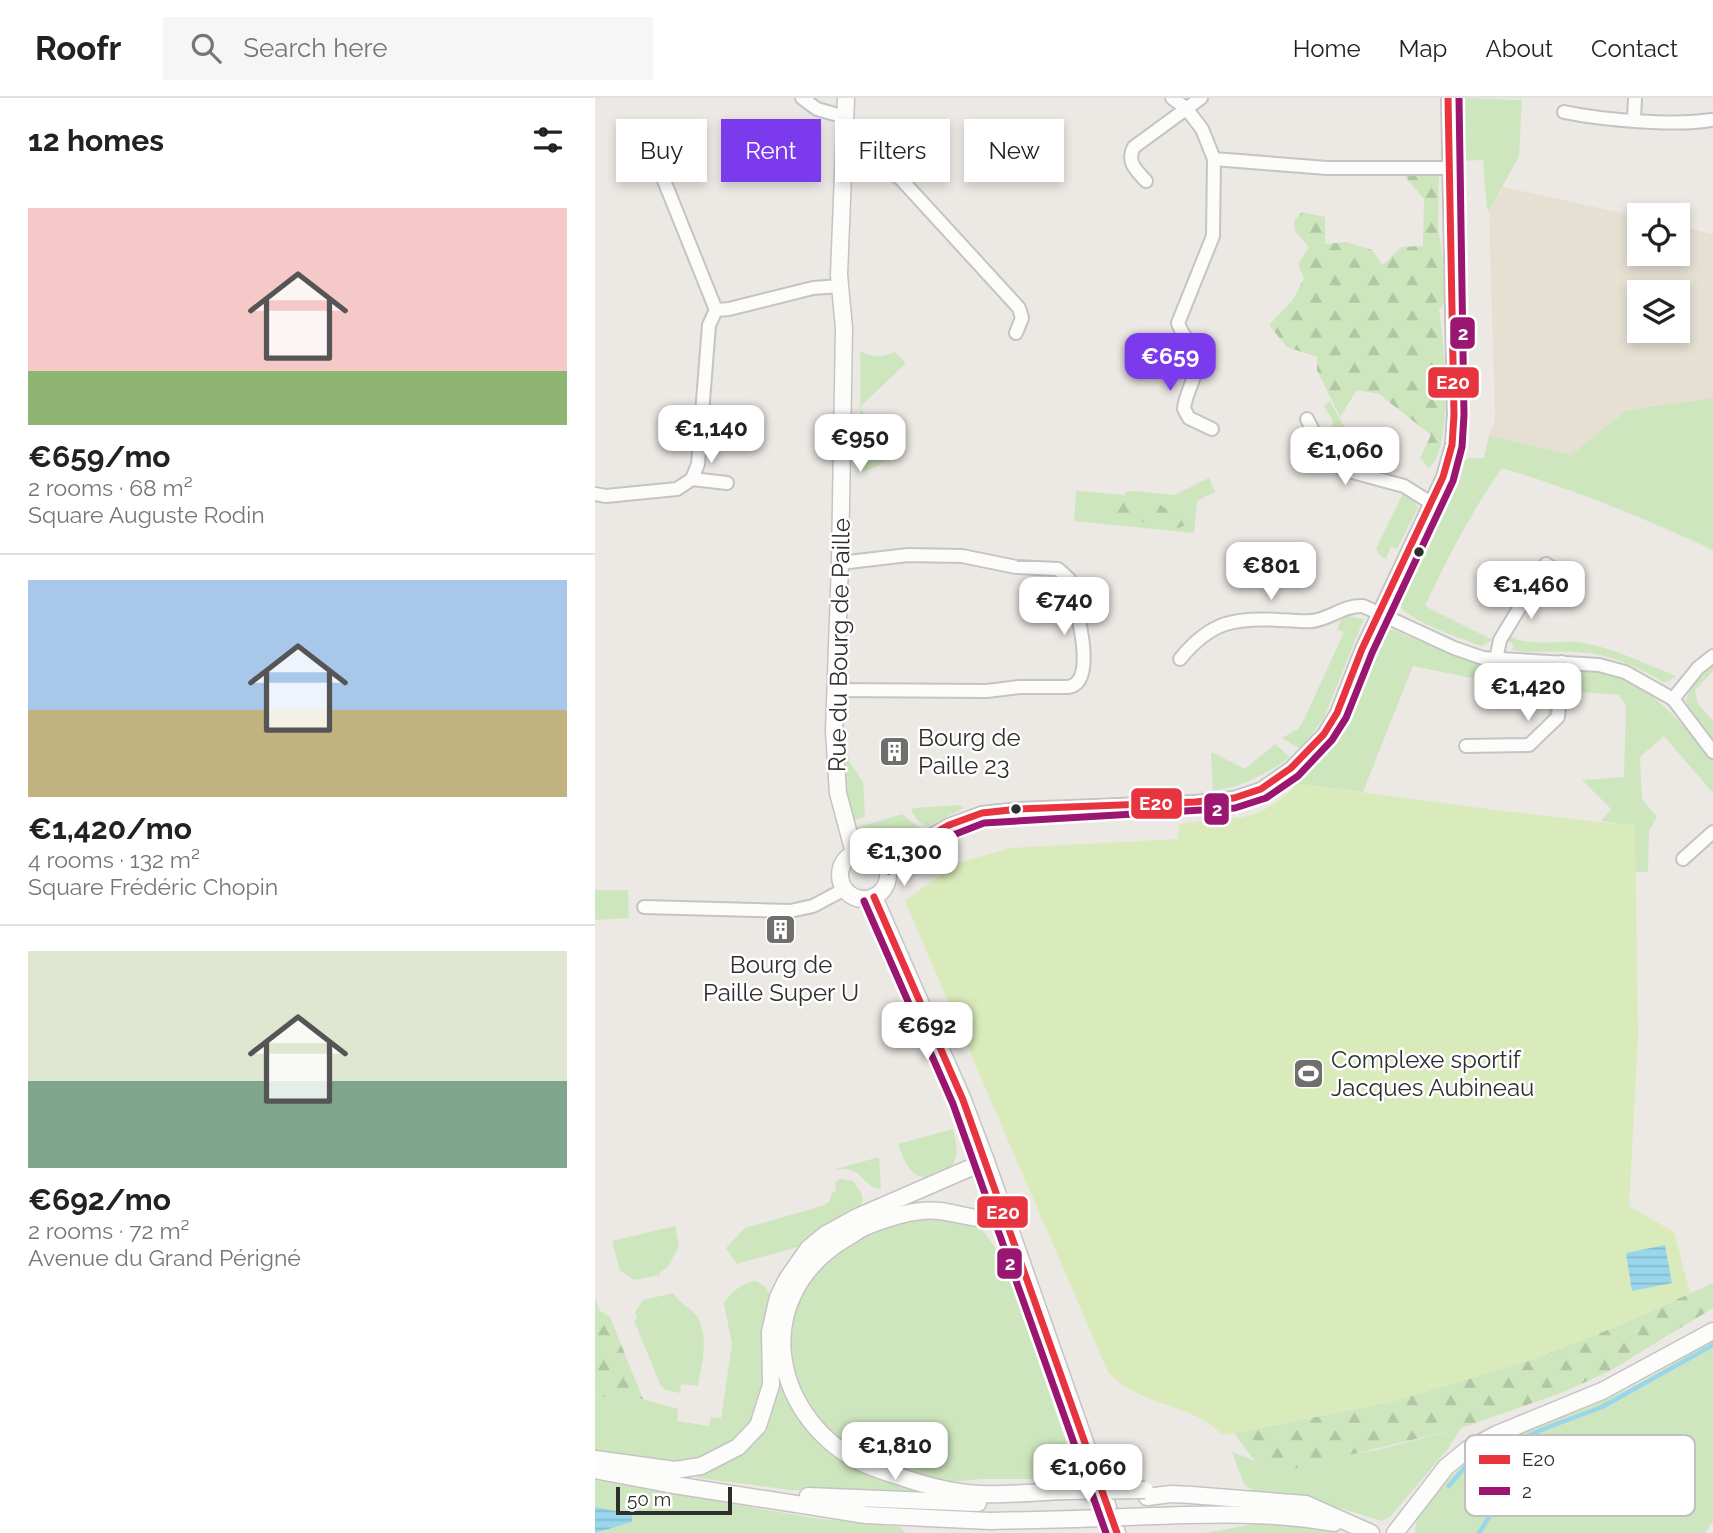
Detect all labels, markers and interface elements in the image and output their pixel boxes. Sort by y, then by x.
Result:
search box [163,17,653,80]
text: Roofr [35,29,121,68]
icon: search [187,29,225,67]
text: Search here [243,33,388,63]
text: Home [1293,34,1361,63]
text: Map [1399,34,1447,63]
text: About [1485,34,1553,63]
text: Contact [1591,34,1678,63]
chip: Buy [616,119,707,182]
chip: Rent [721,119,821,182]
chip: Filters [835,119,950,182]
chip: New [964,119,1064,182]
icon: filters [529,121,567,159]
text: 12 homes [28,123,164,158]
map controls [1627,203,1690,343]
button: locate [1627,203,1690,266]
icon: home [235,253,361,379]
button: layers [1627,280,1690,343]
line badge: 2 [1449,316,1476,350]
text: 2 [1458,322,1468,344]
pin: €659 [1129,334,1211,393]
text: €659 [1141,342,1199,369]
line badge: E20 [1427,366,1480,399]
text: E20 [1436,371,1470,393]
pin: €1,140 [654,406,768,465]
text: €1,140 [674,414,748,441]
pin: €950 [819,414,901,474]
text: €950 [831,423,889,450]
pin: €1,060 [1288,428,1402,487]
text: €1,060 [1306,436,1384,463]
text: €659/mo [28,439,171,474]
text: 2 rooms · 68 m² [28,474,193,501]
text: Square Auguste Rodin [28,501,265,528]
street label: Rue du Bourg de Paille [822,518,856,772]
pin: €801 [1230,542,1312,602]
unlabelled marker [1412,545,1426,559]
text: €801 [1242,551,1300,578]
pin: €1,460 [1474,561,1588,621]
text: €1,460 [1493,570,1569,597]
pin: €740 [1023,578,1105,637]
text: €740 [1035,586,1093,613]
icon: home [235,625,361,751]
pin: €1,420 [1471,664,1585,723]
text: €1,420 [1490,672,1566,699]
place label: Bourg de Paille 23 [918,723,1021,780]
building icon: Bourg de Paille 23 [878,734,912,768]
line badge: E20 [1130,787,1183,820]
text: E20 [1139,792,1173,814]
line badge: 2 [1203,792,1230,826]
text: 2 [1212,798,1222,820]
unlabelled marker [1009,802,1023,816]
text: €1,420/mo [28,811,192,846]
pin: €1,300 [847,828,961,888]
text: €1,300 [866,837,942,864]
text: 4 rooms · 132 m² [28,846,200,873]
text: Square Frédéric Chopin [28,873,278,900]
building icon: Bourg de Paille Super U [764,913,798,947]
place label: Bourg de Paille Super U [703,950,859,1007]
icon: home [235,996,361,1122]
pin: €692 [886,1002,968,1062]
text: €692 [898,1011,956,1038]
place label: Complexe sportif Jacques Aubineau [1331,1045,1534,1102]
sports icon: Complexe sportif Jacques Aubineau [1291,1056,1325,1090]
text: €692/mo [28,1182,171,1217]
line badge: E20 [976,1195,1029,1229]
text: E20 [986,1201,1020,1223]
text: 2 rooms · 72 m² [28,1217,189,1244]
text: Avenue du Grand Périgné [28,1244,301,1271]
line badge: 2 [996,1247,1023,1280]
text: 2 [1005,1252,1015,1274]
pin: €1,810 [838,1422,952,1482]
text: €1,810 [858,1431,932,1458]
legend [1465,1435,1695,1516]
pin: €1,060 [1031,1444,1145,1504]
text: E20 [1522,1448,1555,1470]
text: €1,060 [1049,1453,1127,1480]
text: 2 [1522,1480,1532,1502]
scale bar [616,1484,731,1516]
text: 50 m [627,1488,671,1510]

